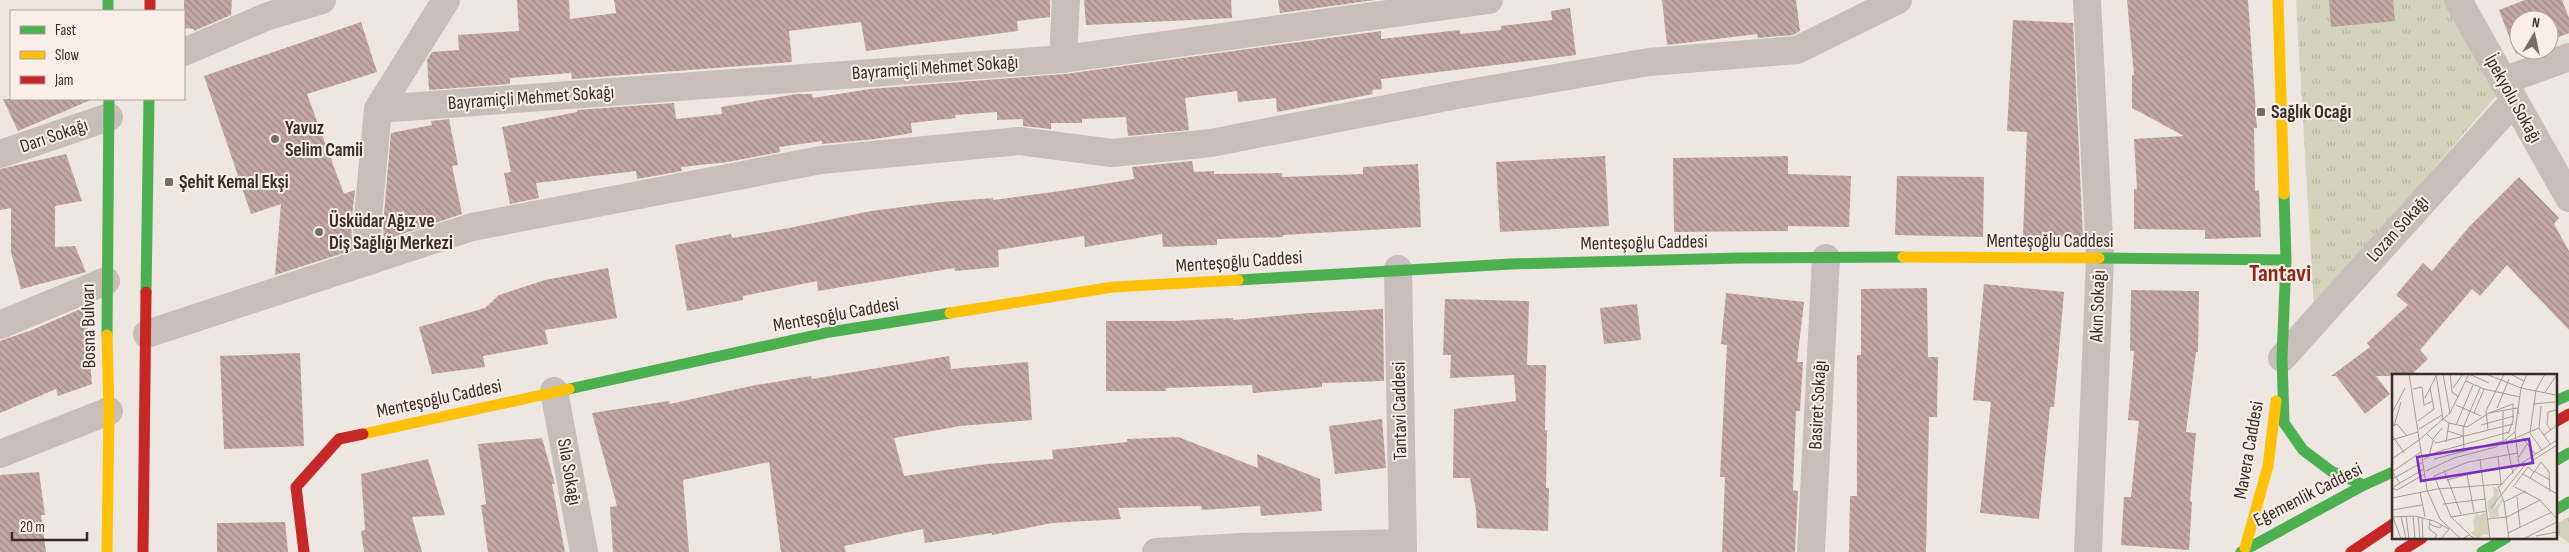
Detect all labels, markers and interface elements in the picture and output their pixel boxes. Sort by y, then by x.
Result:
legend [10,10,185,100]
north arrow [2509,10,2559,60]
text: N [2531,14,2541,32]
text: Fast [55,21,77,40]
text: Slow [55,46,79,65]
street label: Bayramiçli Mehmet Sokağı [851,51,1019,85]
street label: İpekyolu Sokağı [2479,51,2547,147]
text: Jam [54,71,73,90]
street label: Bayramiçli Mehmet Sokağı [447,81,615,115]
place label: Sağlık Ocağı [2271,101,2351,124]
marker: Sağlık Ocağı [2255,106,2267,118]
street label: Darı Sokağı [17,114,91,158]
place label: Yavuz Selim Camii [285,117,363,162]
marker: Yavuz Selim Camii [269,133,281,145]
place label: Şehit Kemal Ekşi [179,171,289,194]
marker: Şehit Kemal Ekşi [163,176,175,188]
street label: Lozan Sokağı [2362,191,2434,267]
place label: Üsküdar Ağız ve Diş Sağlığı Merkezi [329,210,453,255]
marker: Üsküdar Ağız ve Diş Sağlığı Merkezi [313,226,325,238]
street label: Menteşoğlu Caddesi [1580,230,1708,256]
street label: Menteşoğlu Caddesi [1986,230,2114,253]
street label: Menteşoğlu Caddesi [1175,246,1303,278]
district label: Tantavi [2249,259,2311,288]
street label: Akın Sokağı [2085,270,2111,343]
street label: Bosna Bulvarı [77,283,101,369]
street label: Menteşoğlu Caddesi [771,293,901,337]
street label: Basiret Sokağı [1804,360,1832,450]
street label: Tantavi Caddesi [1388,361,1412,461]
inset map [2392,374,2556,540]
street label: Menteşoğlu Caddesi [374,375,504,423]
street label: Mavera Caddesi [2229,399,2269,501]
street label: Sıla Sokağı [552,437,586,507]
street label: Egemenlik Caddesi [2250,458,2366,532]
scale bar [12,510,88,542]
text: 20 m [20,518,45,537]

